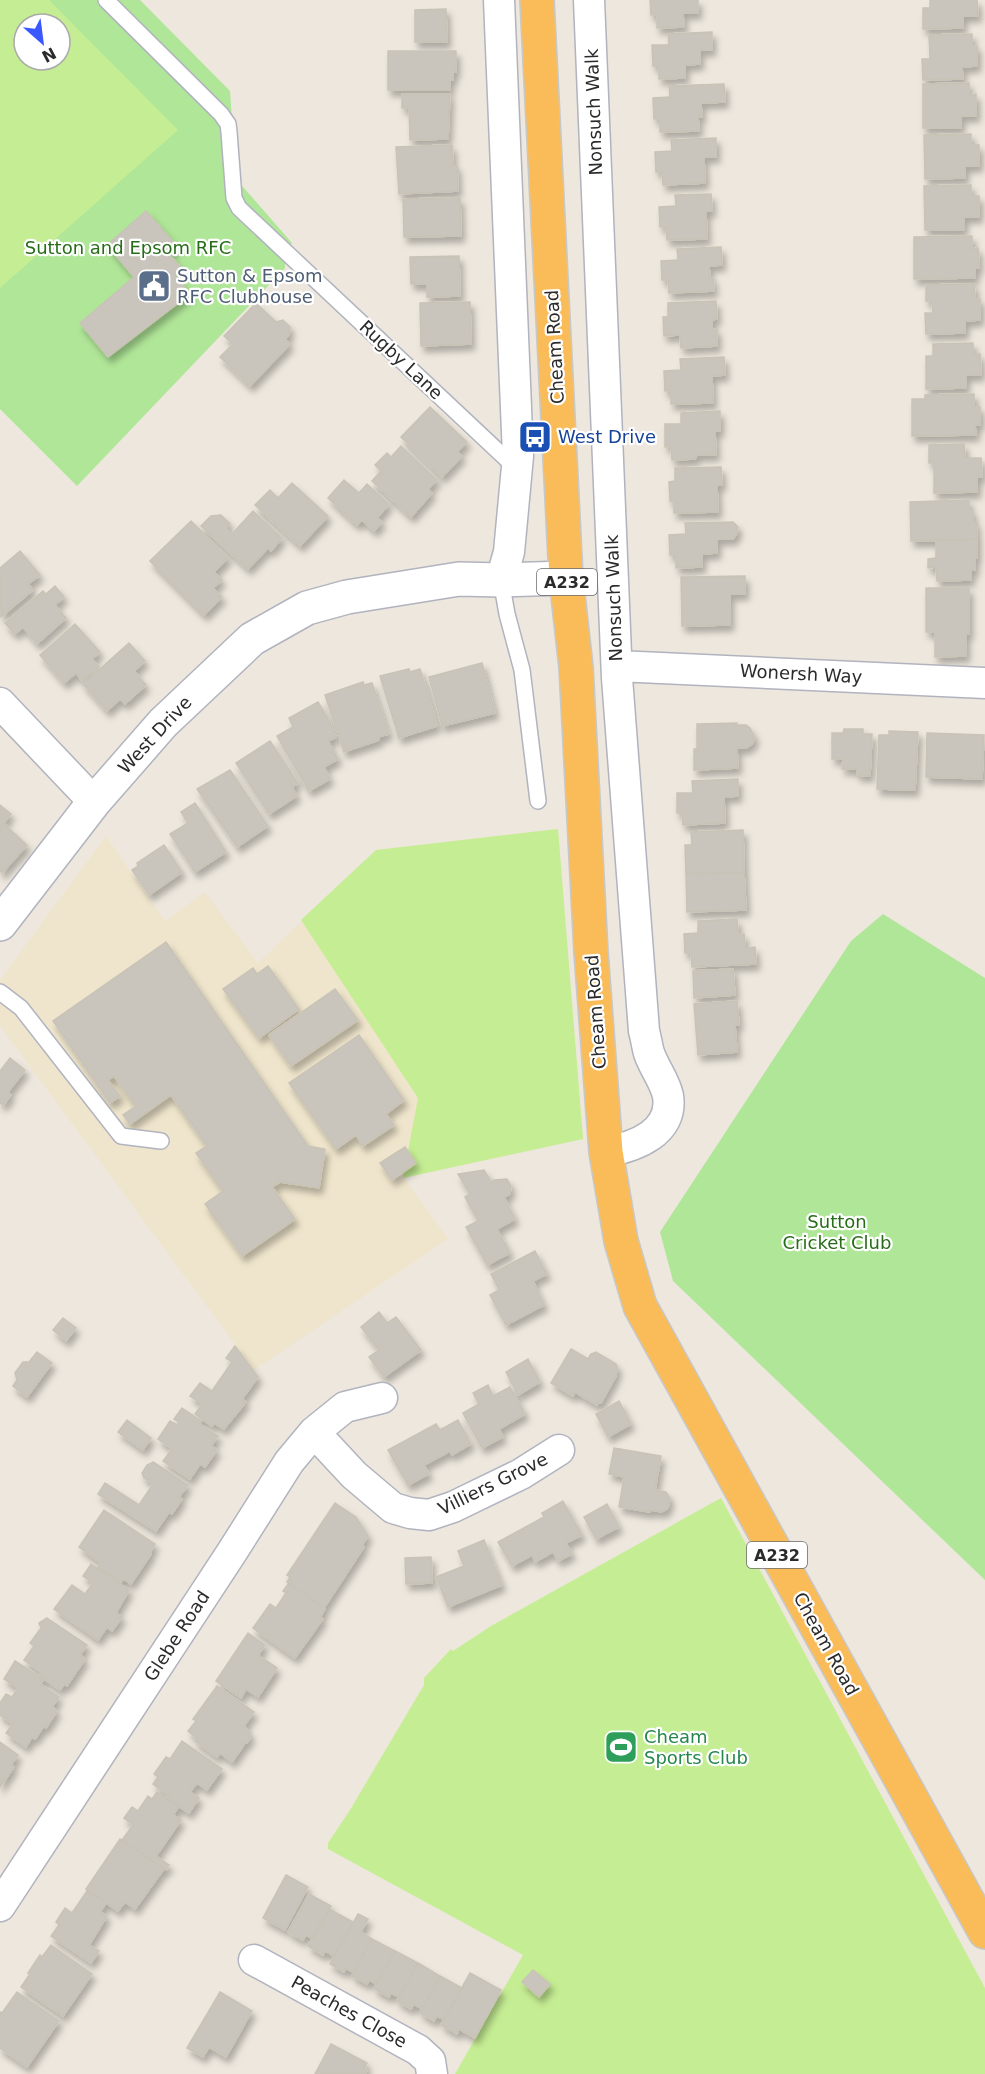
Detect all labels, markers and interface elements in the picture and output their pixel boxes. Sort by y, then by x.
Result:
north arrow [12,12,72,72]
text: N [38,43,59,66]
street label: Nonsuch Walk [581,48,606,176]
park label: Sutton and Epsom RFC [25,237,231,258]
place label: Sutton & Epsom RFC Clubhouse [177,265,323,307]
public building icon: Sutton & Epsom RFC Clubhouse [136,268,172,304]
street label: Cheam Road [541,289,568,405]
street label: Rugby Lane [355,316,447,403]
bus stop icon: West Drive [517,419,553,455]
place label: West Drive [558,426,656,447]
street label: Nonsuch Walk [601,534,626,662]
road number: A232 [537,569,597,595]
street label: Wonersh Way [739,660,863,687]
street label: West Drive [114,692,196,778]
street label: Cheam Road [581,954,610,1070]
park label: Sutton Cricket Club [783,1211,891,1253]
street label: Villiers Grove [435,1448,551,1519]
road number: A232 [747,1542,807,1568]
street label: Glebe Road [140,1587,214,1685]
street label: Cheam Road [789,1589,863,1699]
place label: Cheam Sports Club [644,1726,748,1768]
sports icon: Cheam Sports Club [603,1729,639,1765]
street label: Peaches Close [288,1971,411,2052]

